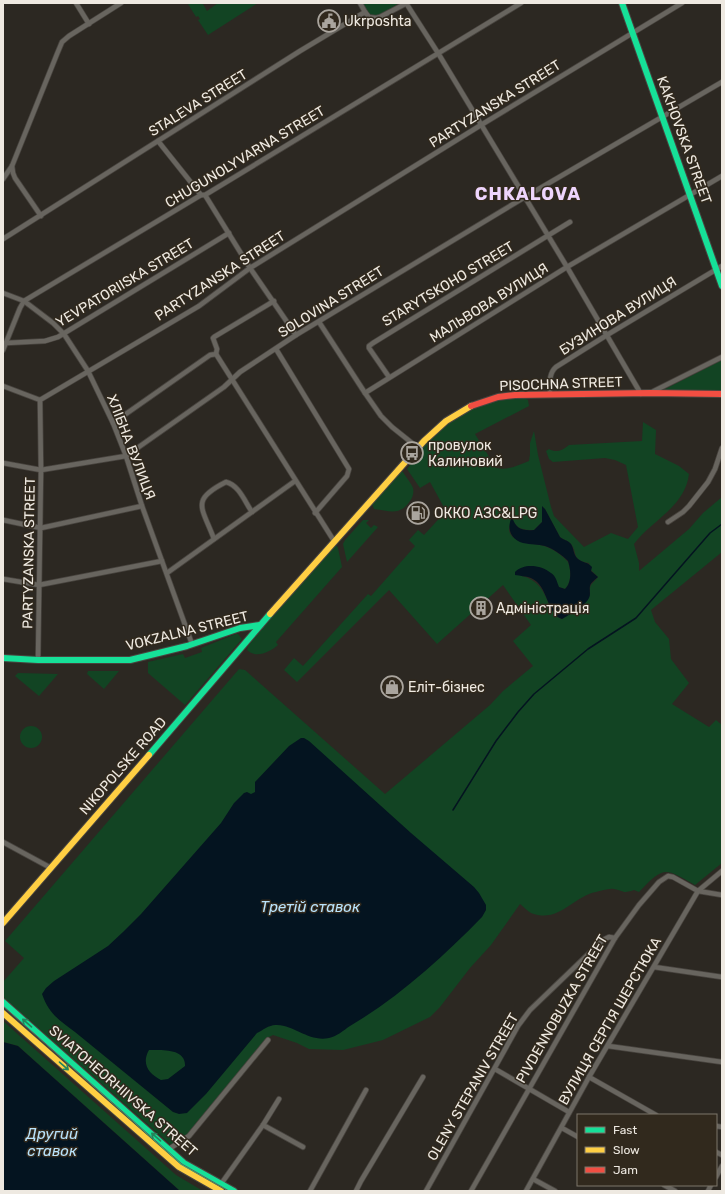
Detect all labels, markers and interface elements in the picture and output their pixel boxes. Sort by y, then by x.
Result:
public building icon: Ukrposhta [316,8,342,34]
place label: Ukrposhta [344,13,412,30]
street label: PARTYZANSKA STREET [426,57,564,151]
street label: STALEVA STREET [146,66,250,140]
street label: KAKHOVSKA STREET [653,74,715,206]
street label: CHUGUNOLYVARNA STREET [162,103,328,211]
district label: CHKALOVA [475,183,581,205]
street label: PARTYZANSKA STREET [152,227,288,325]
street label: YEVPATORIISKA STREET [53,235,197,331]
street label: STARYTSKOHO STREET [379,238,517,330]
street label: МАЛЬВОВА ВУЛИЦЯ [427,260,551,346]
street label: SOLOVINA STREET [275,263,387,341]
street label: БУЗИНОВА ВУЛИЦЯ [556,273,680,359]
street label: PISOCHNA STREET [499,373,623,395]
street label: ХЛІБНА ВУЛИЦЯ [103,392,159,502]
place label: провулок Калиновий [428,437,503,470]
bus stop icon: провулок Калиновий [399,440,425,466]
street label: PARTYZANSKA STREET [19,477,39,629]
fuel station icon: ОККО АЗС&LPG [405,500,431,526]
place label: ОККО АЗС&LPG [434,505,537,522]
building icon: Адміністрація [468,595,494,621]
place label: Адміністрація [496,600,589,617]
street label: VOKZALNA STREET [124,608,250,654]
shop icon: Еліт-бізнес [379,674,405,700]
place label: Еліт-бізнес [408,679,485,696]
street label: NIKOPOLSKE ROAD [76,714,170,818]
water label: Третій ставок [260,898,361,916]
street label: PIVDENNOBUZKA STREET [513,932,611,1086]
street label: ВУЛИЦЯ СЕРГІЯ ШЕРСТЮКА [555,934,665,1108]
street label: OLENY STEPANIV STREET [424,1010,522,1164]
one-way arrow [22,1019,32,1028]
street label: SVIATOHEORHIIVSKA STREET [45,1022,201,1160]
one-way arrow [59,1061,69,1071]
legend [577,1114,717,1186]
text: Fast [613,1123,637,1137]
water label: Другий ставок [25,1125,78,1160]
one-way arrow [151,1133,161,1142]
text: Slow [613,1143,640,1157]
text: Jam [613,1163,638,1177]

